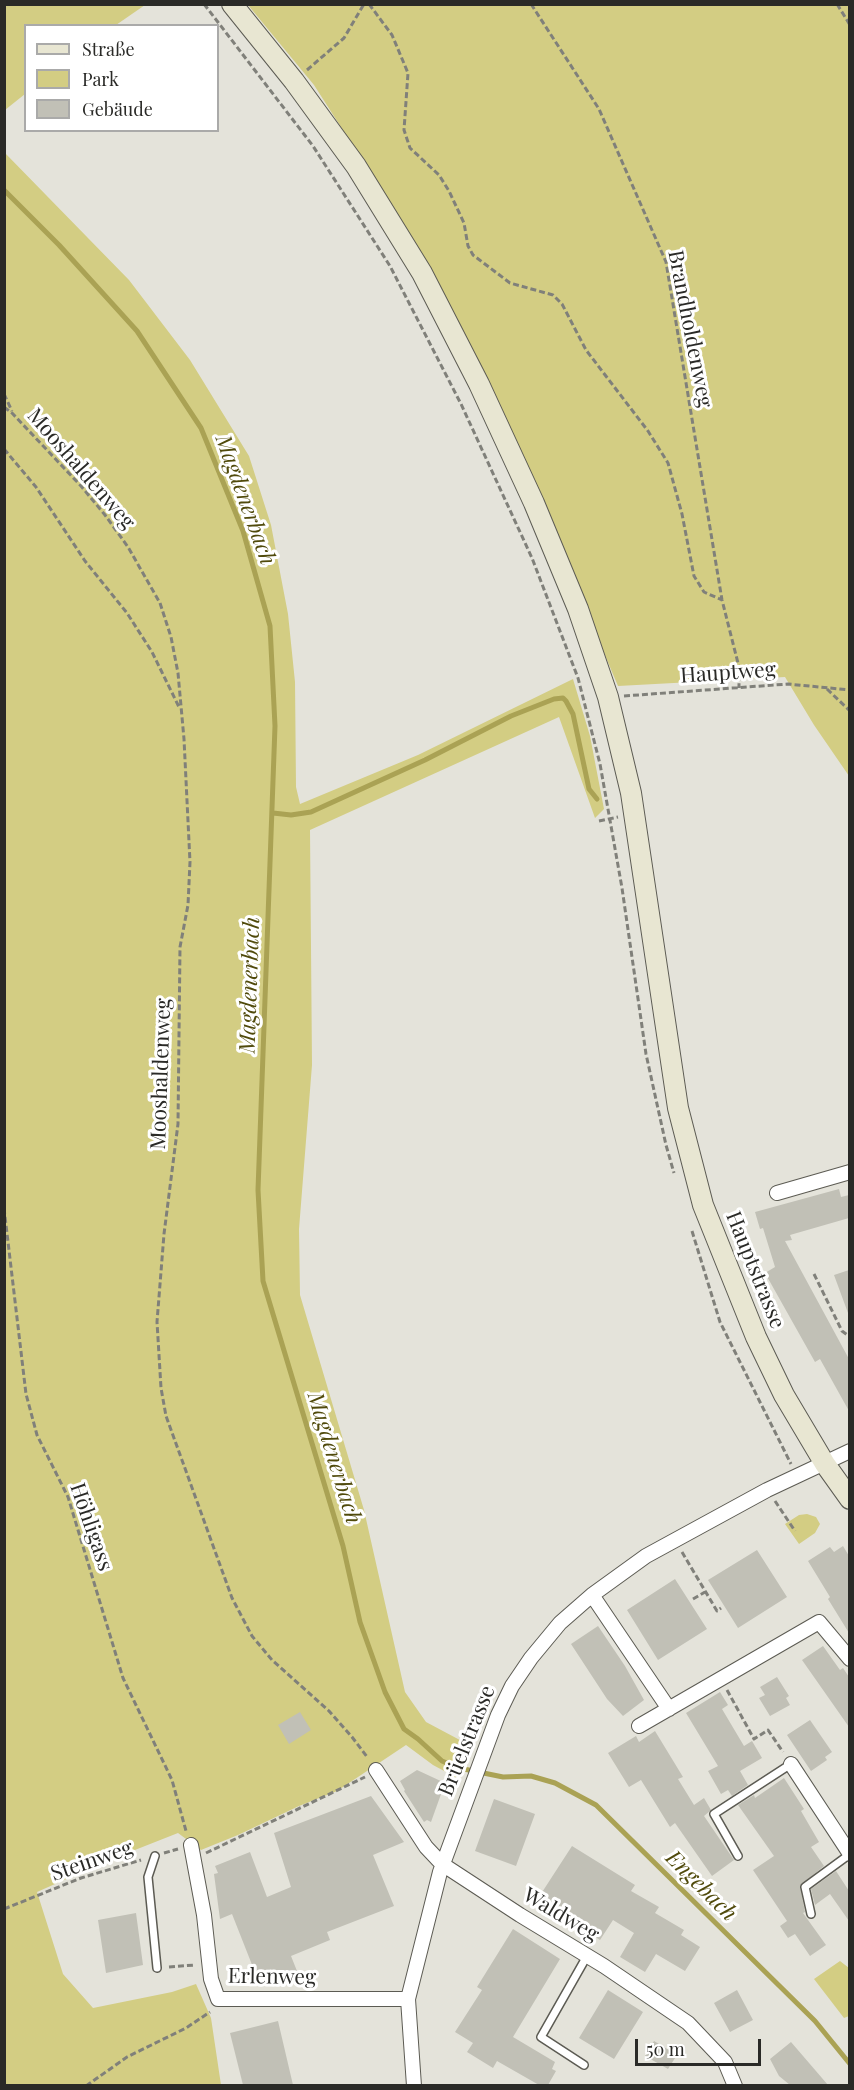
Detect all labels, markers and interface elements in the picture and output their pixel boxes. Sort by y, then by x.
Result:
legend [24,24,219,132]
text: Straße [82,37,135,61]
text: Park [82,67,119,91]
text: Gebäude [82,97,153,121]
street label: Brandholdenweg [662,248,718,410]
street label: Mooshaldenweg [22,403,140,535]
water label: Magdenerbach [209,431,281,569]
street label: Hauptweg [679,657,777,689]
water label: Magdenerbach [234,916,266,1054]
street label: Mooshaldenweg [146,998,176,1150]
street label: Hauptstrasse [720,1208,790,1332]
water label: Magdenerbach [301,1389,367,1527]
street label: Höhligass [64,1480,118,1574]
street label: Brüelstrasse [433,1682,501,1800]
street label: Steinweg [47,1835,137,1887]
water label: Engebach [660,1845,742,1927]
street label: Waldweg [518,1883,604,1947]
street label: Erlenweg [228,1964,316,1990]
scale bar [638,2027,764,2065]
text: 50 m [646,2037,685,2061]

